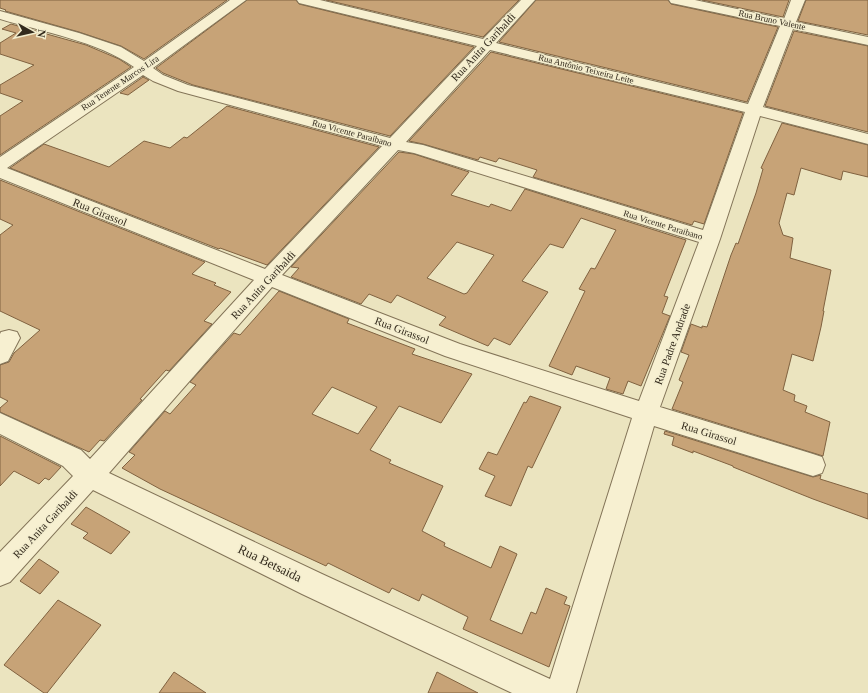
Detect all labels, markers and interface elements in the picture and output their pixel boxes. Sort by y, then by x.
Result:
street label: Rua Bruno Valente [738,8,806,32]
street label: Rua Anita Garibaldi [448,11,518,83]
north arrow [12,12,52,52]
text: N [35,29,48,38]
street label: Rua Antônio Teixeira Leite [537,52,635,86]
street label: Rua Tenente Marcos Lira [79,53,161,113]
street label: Rua Vicente Paraibano [311,118,394,149]
street label: Rua Girassol [71,196,129,228]
street label: Rua Vicente Paraibano [622,208,704,242]
street label: Rua Anita Garibaldi [228,249,298,321]
street label: Rua Padre Andrade [652,302,692,386]
street label: Rua Girassol [373,314,431,346]
street label: Rua Girassol [680,419,738,447]
street label: Rua Anita Garibaldi [10,488,80,560]
street label: Rua Betsaida [236,541,304,585]

